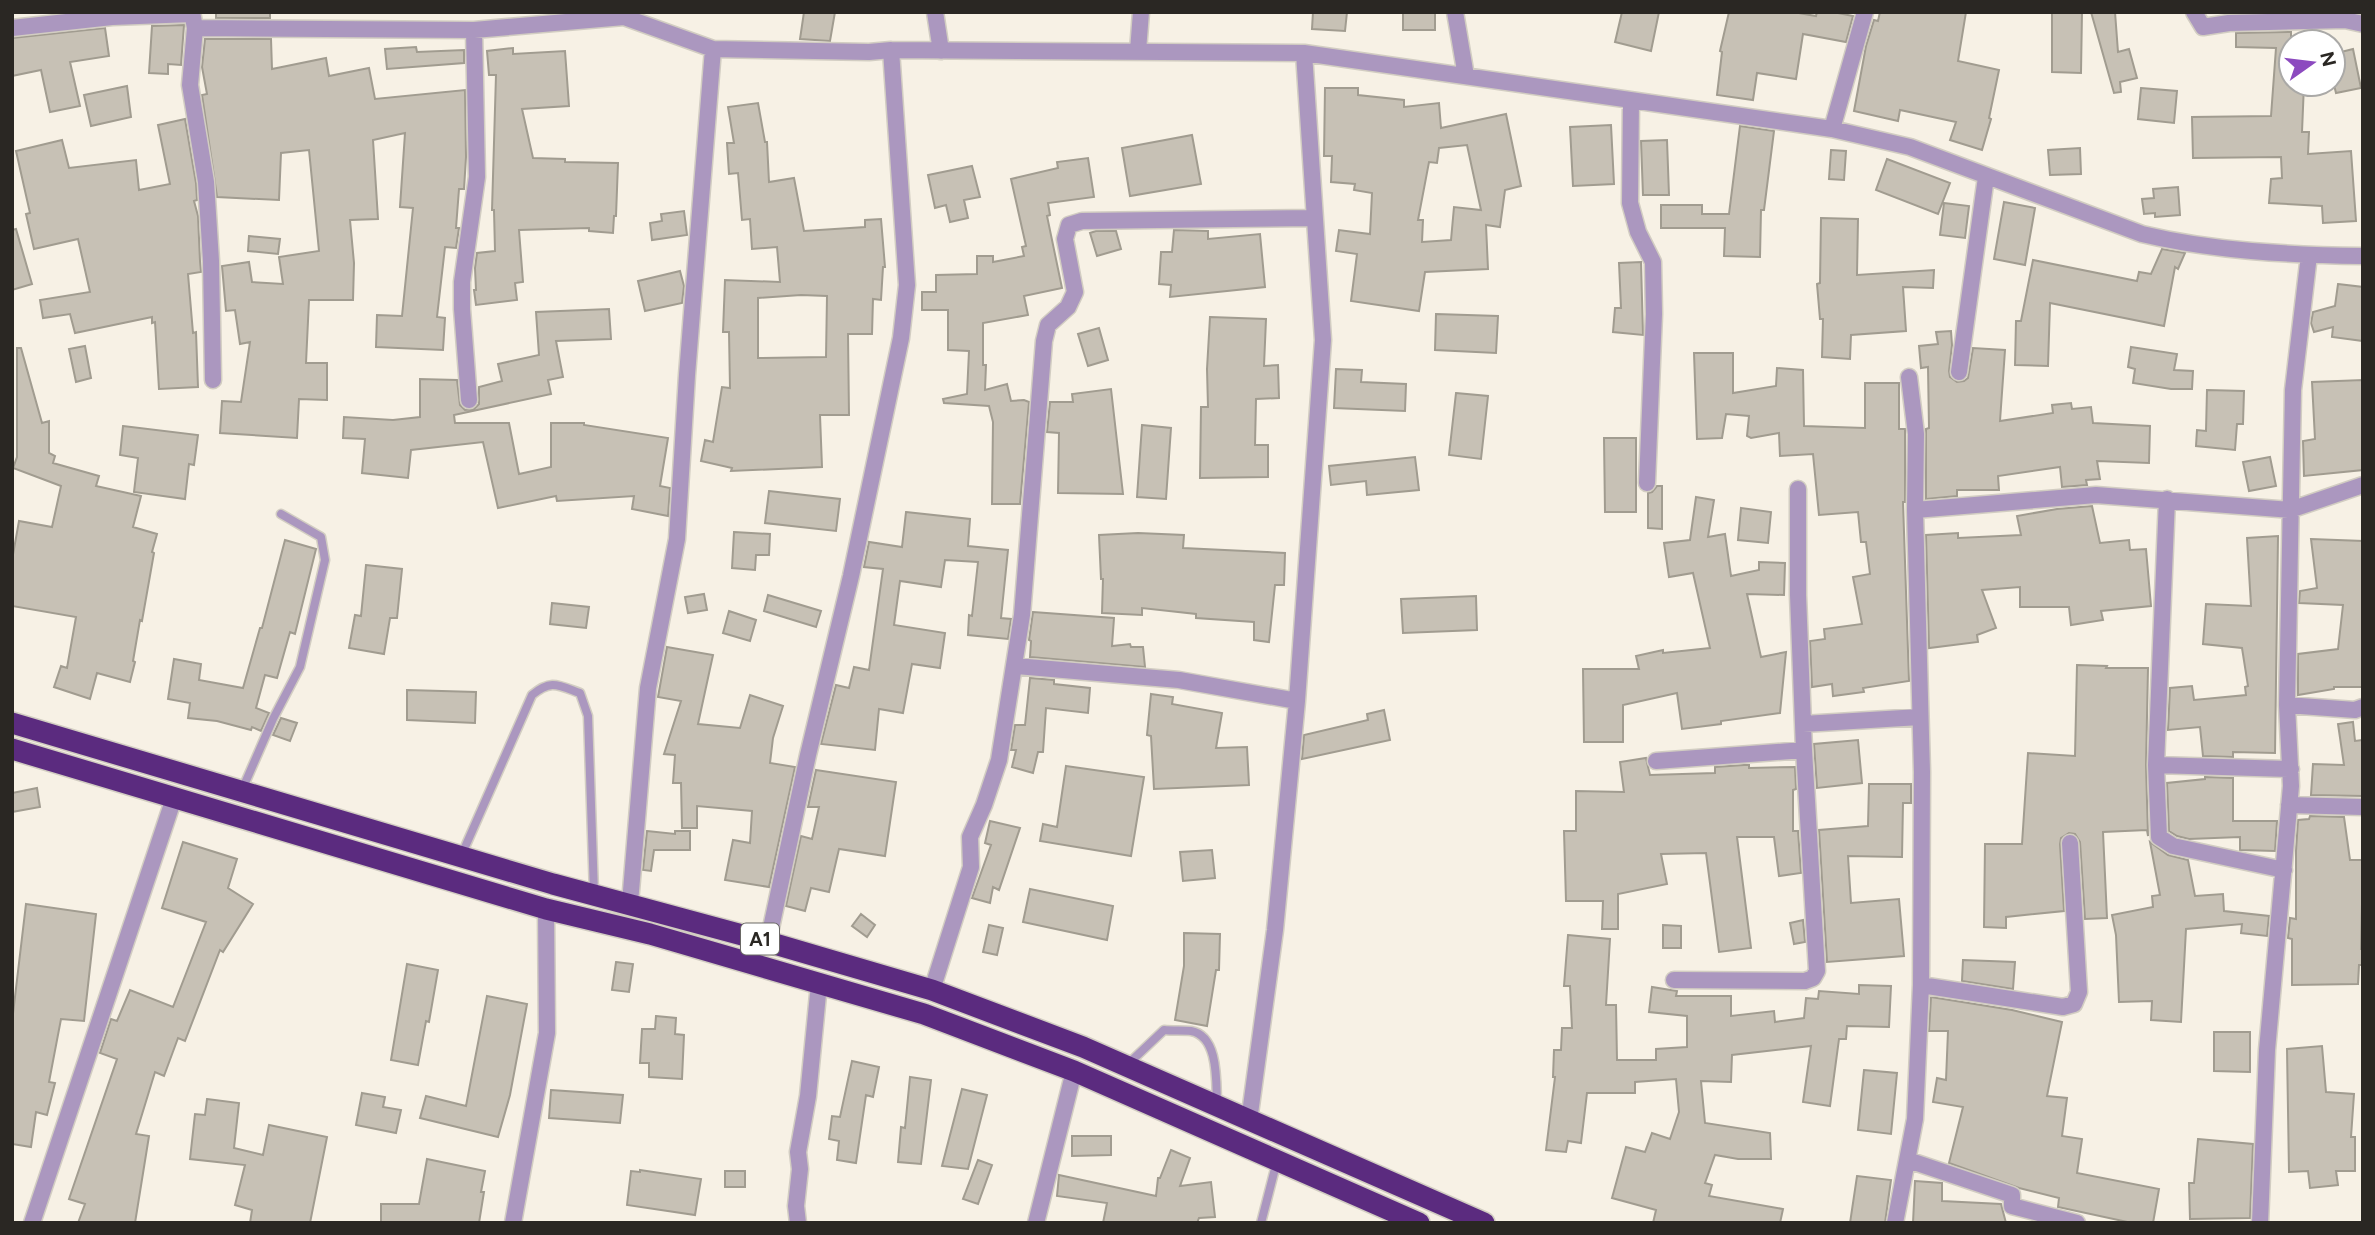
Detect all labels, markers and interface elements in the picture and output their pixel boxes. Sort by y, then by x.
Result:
north arrow [2277,28,2347,98]
text: N [2315,49,2341,69]
road number: A1 [741,923,779,954]

